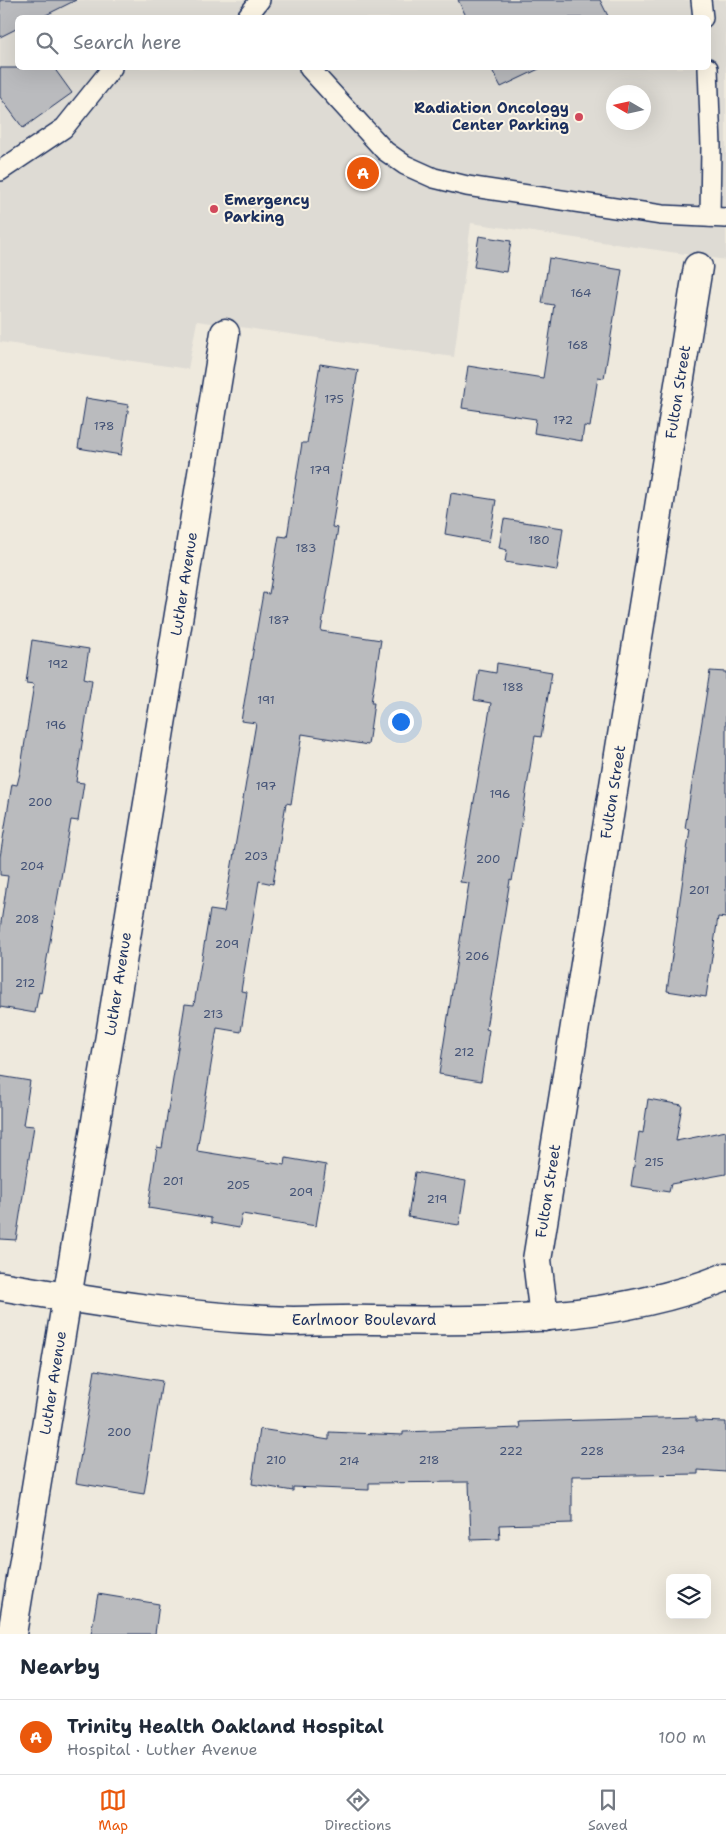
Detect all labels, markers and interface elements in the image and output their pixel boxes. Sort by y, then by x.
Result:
search box [15,15,711,70]
icon: search [33,29,61,57]
text: Search here [73,30,182,55]
north arrow [606,85,651,130]
place label: Radiation Oncology Center Parking [414,98,569,135]
marker: Radiation Oncology Center Parking [573,111,585,123]
pin: A [347,154,379,192]
place label: Emergency Parking [224,190,310,227]
marker: Emergency Parking [208,203,220,215]
house number: 164 [571,285,591,301]
house number: 168 [568,337,588,353]
street label: Fulton Street [661,344,695,440]
house number: 175 [324,391,344,407]
house number: 172 [553,412,573,428]
house number: 178 [94,418,114,434]
house number: 179 [310,462,330,478]
street label: Luther Avenue [166,531,202,637]
house number: 180 [528,532,550,548]
house number: 183 [296,540,316,556]
house number: 187 [269,612,289,628]
house number: 192 [48,656,68,672]
house number: 188 [502,679,524,695]
house number: 191 [257,692,275,708]
your location [388,709,414,735]
house number: 196 [45,717,67,733]
street label: Fulton Street [596,744,630,840]
house number: 197 [256,778,276,794]
house number: 196 [489,786,511,802]
house number: 200 [28,794,52,810]
house number: 203 [244,848,268,864]
house number: 200 [476,851,500,867]
house number: 204 [20,858,44,874]
house number: 201 [688,882,710,898]
house number: 208 [15,911,39,927]
street label: Luther Avenue [100,931,136,1037]
house number: 209 [215,936,239,952]
house number: 206 [465,948,489,964]
house number: 212 [15,975,35,991]
house number: 213 [203,1006,223,1022]
house number: 212 [454,1044,474,1060]
street label: Fulton Street [531,1143,565,1239]
house number: 215 [644,1154,664,1170]
house number: 201 [162,1173,184,1189]
house number: 205 [226,1177,250,1193]
house number: 209 [289,1184,313,1200]
house number: 219 [427,1191,447,1207]
street label: Earlmoor Boulevard [292,1310,437,1330]
street label: Luther Avenue [35,1330,71,1436]
house number: 200 [107,1424,131,1440]
house number: 234 [661,1442,685,1458]
house number: 222 [499,1443,523,1459]
house number: 228 [580,1443,604,1459]
house number: 210 [266,1452,286,1468]
house number: 218 [418,1452,440,1468]
house number: 214 [339,1453,359,1469]
map controls [666,1574,711,1619]
button: layers [666,1574,711,1619]
text: Nearby [20,1653,100,1681]
text: Trinity Health Oakland Hospital [67,1714,384,1739]
text: A [30,1727,42,1748]
text: 100 m [658,1727,706,1748]
text: Hospital · Luther Avenue [67,1739,258,1760]
tab: Map [98,1786,128,1834]
tab: Directions [325,1786,392,1834]
tab: Saved [588,1786,628,1834]

